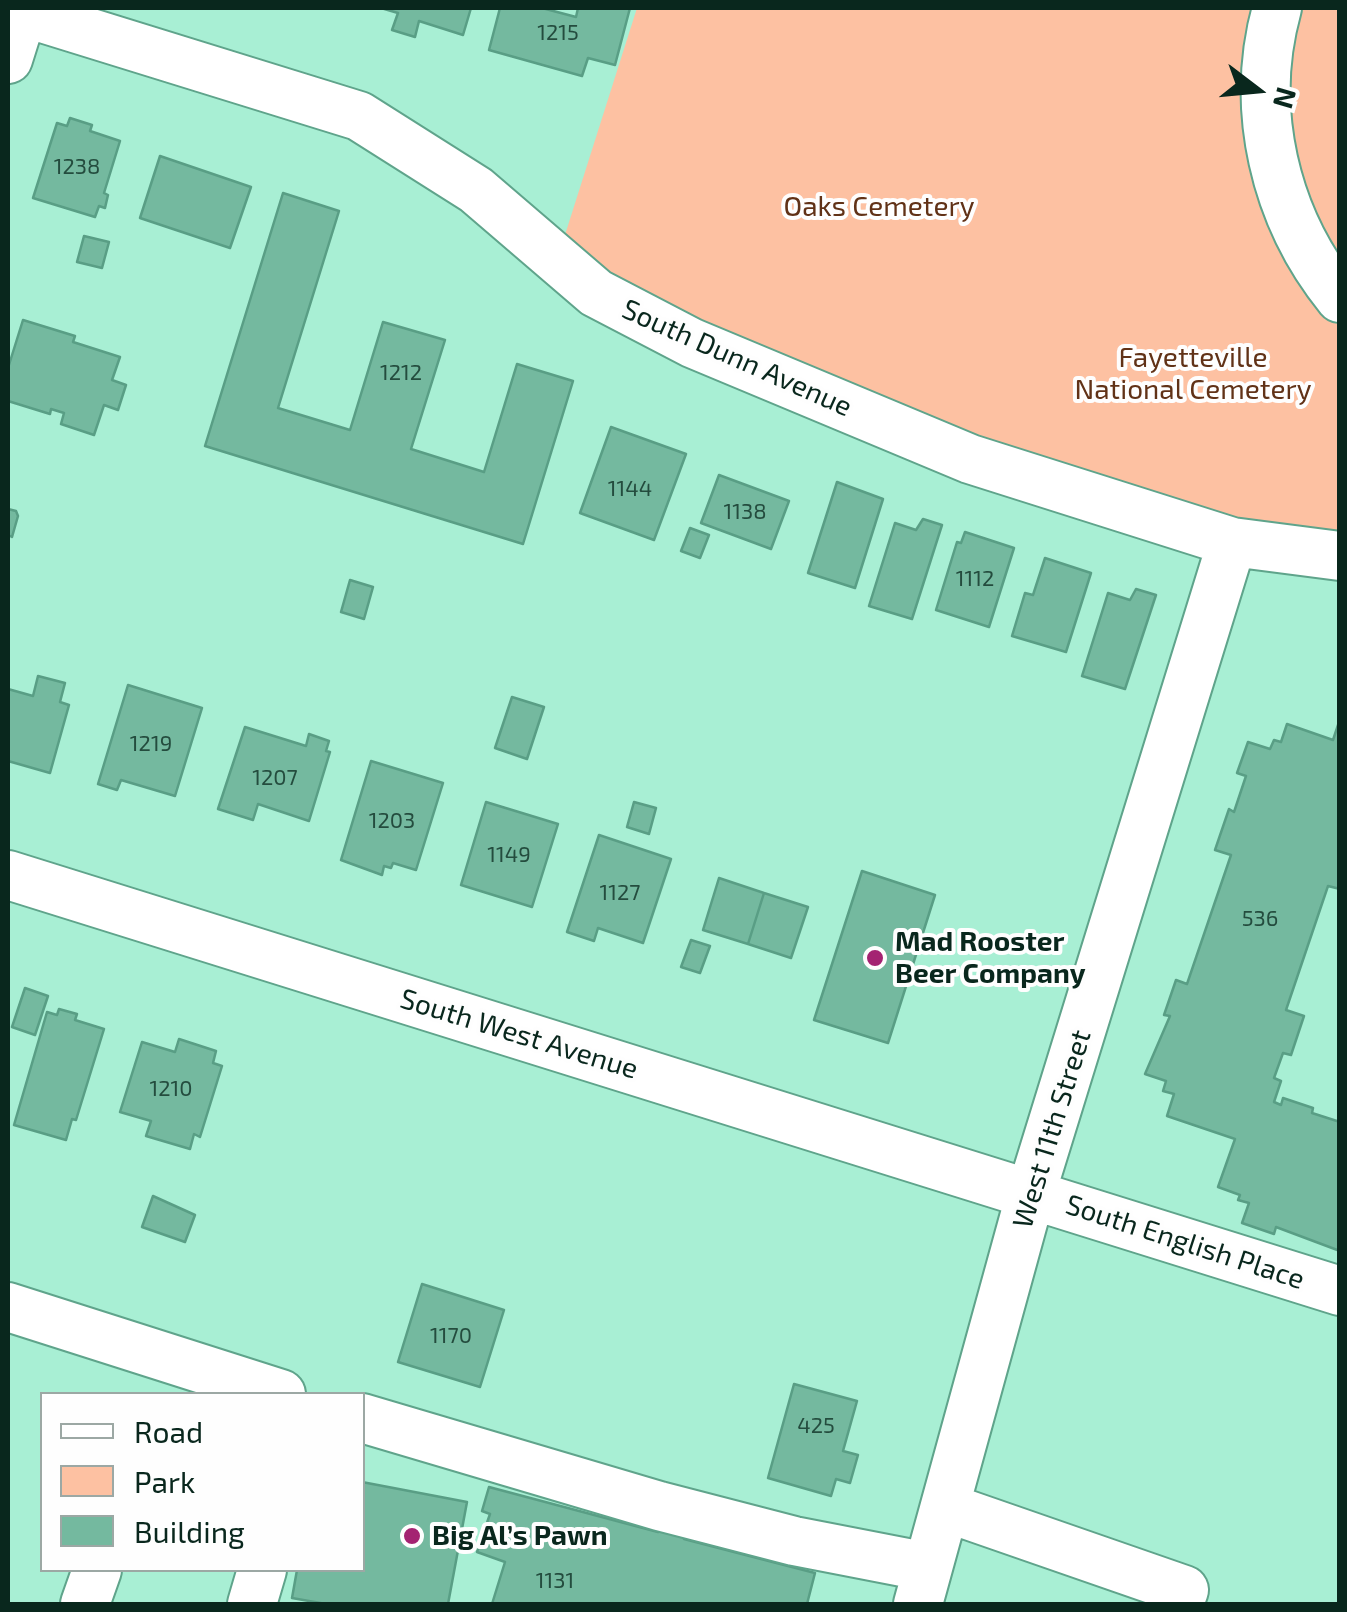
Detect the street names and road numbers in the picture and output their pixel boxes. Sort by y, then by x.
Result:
street label: South Dunn Avenue [617,292,857,424]
street label: South West Avenue [396,982,642,1086]
street label: West 11th Street [1006,1026,1098,1232]
street label: South English Place [1061,1188,1309,1296]

